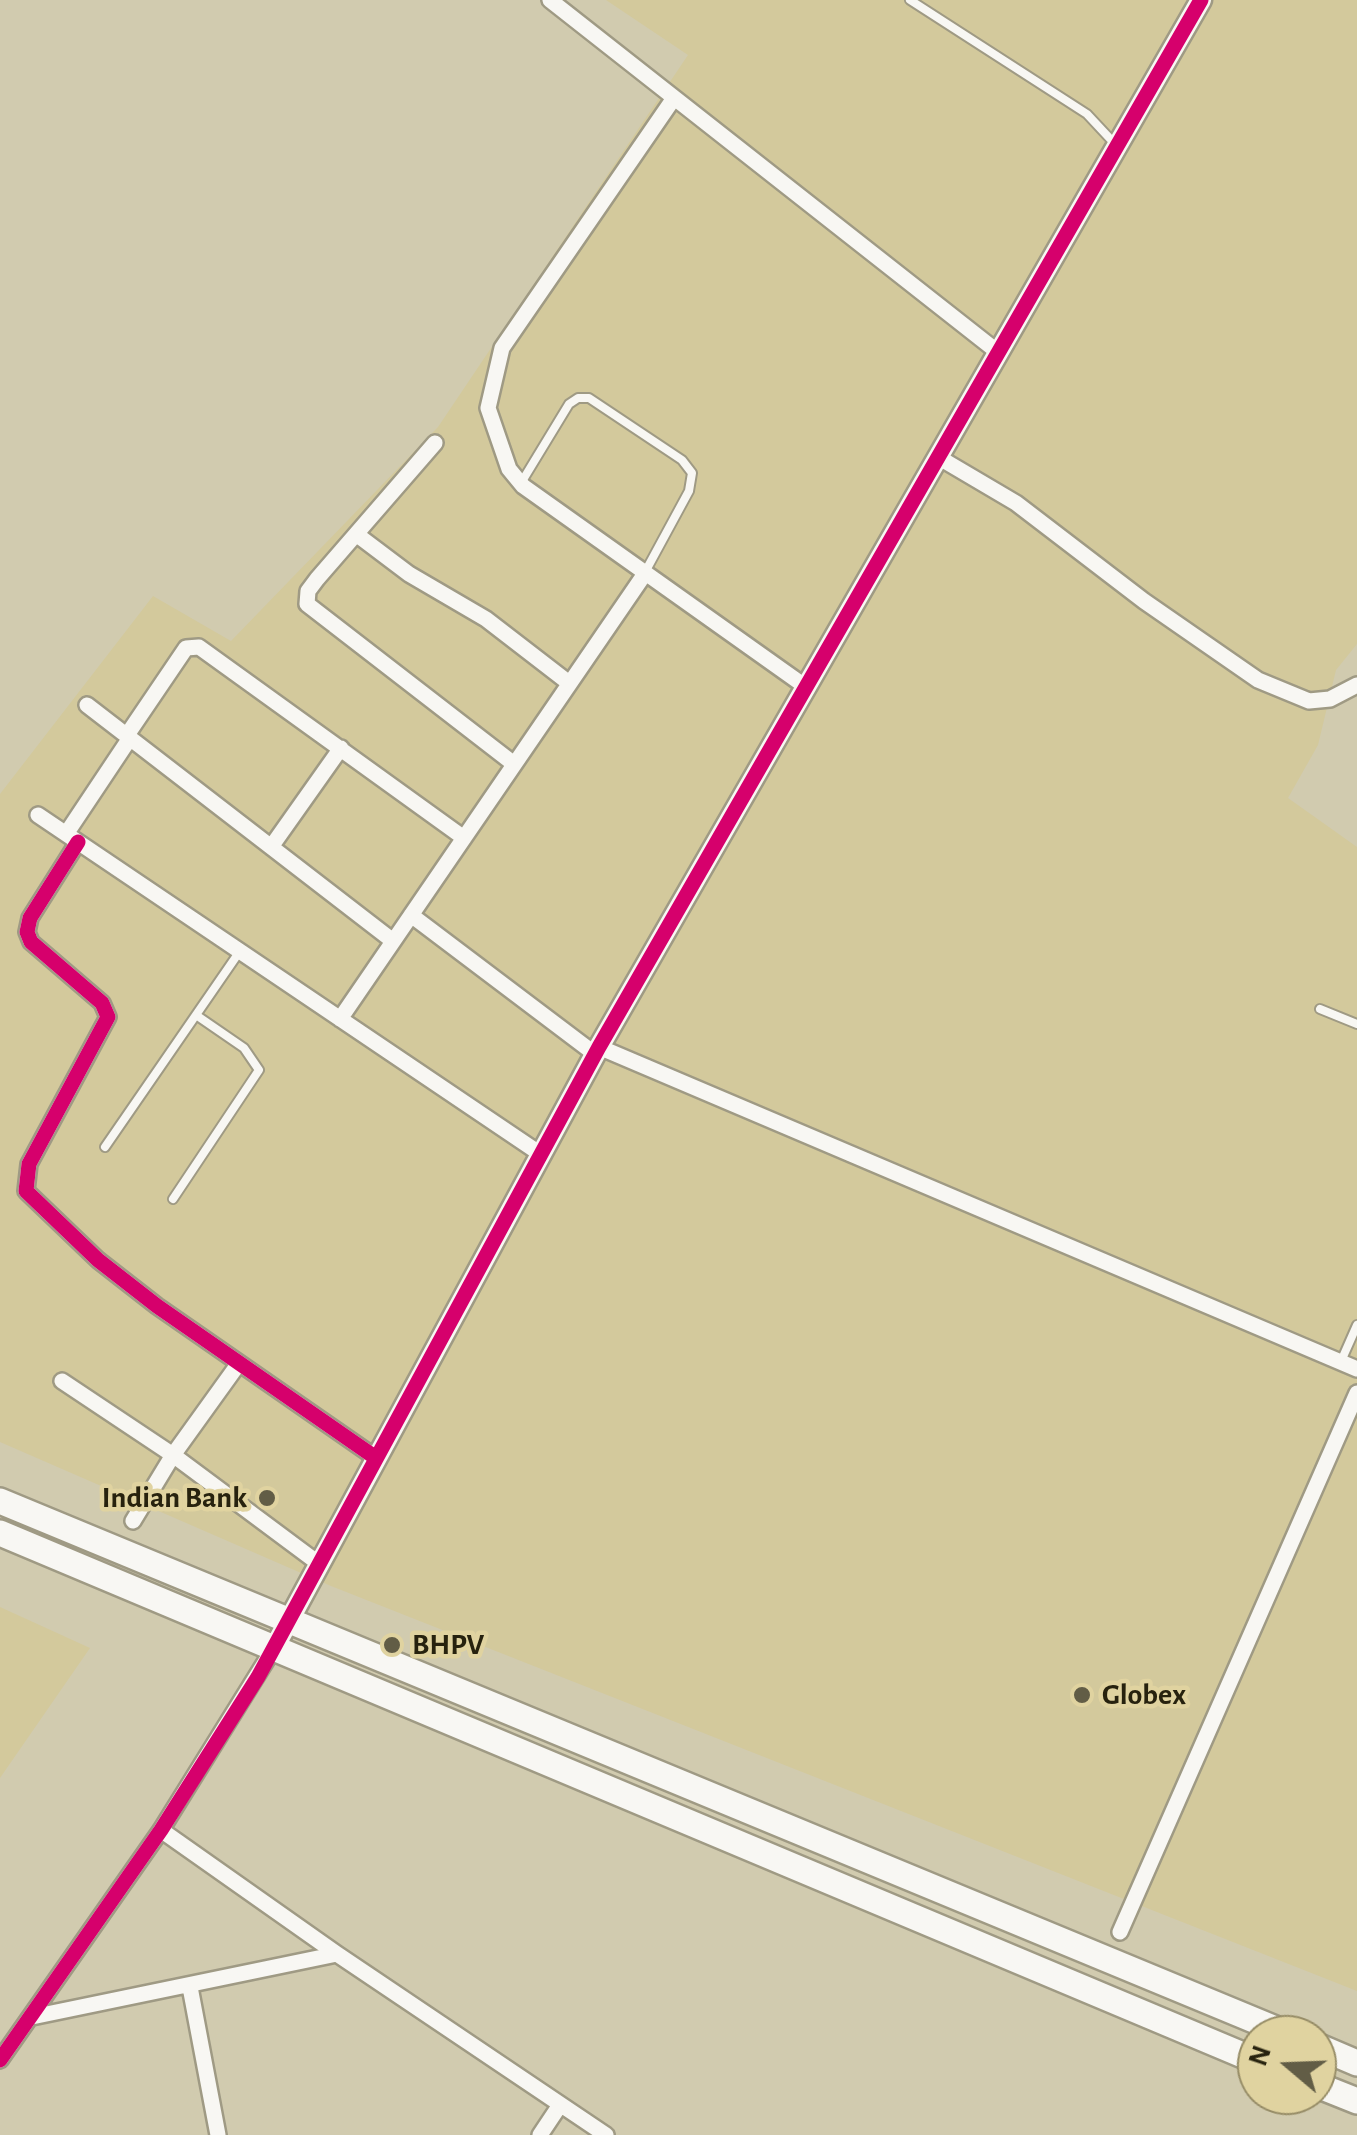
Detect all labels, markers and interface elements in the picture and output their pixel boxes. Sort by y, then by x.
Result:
place label: Indian Bank [102,1480,247,1516]
marker: Indian Bank [256,1487,278,1509]
place label: BHPV [412,1627,484,1663]
marker: BHPV [381,1634,403,1656]
place label: Globex [1102,1677,1186,1713]
marker: Globex [1071,1684,1093,1706]
north arrow [1237,2015,1337,2115]
text: N [1244,2042,1277,2070]

